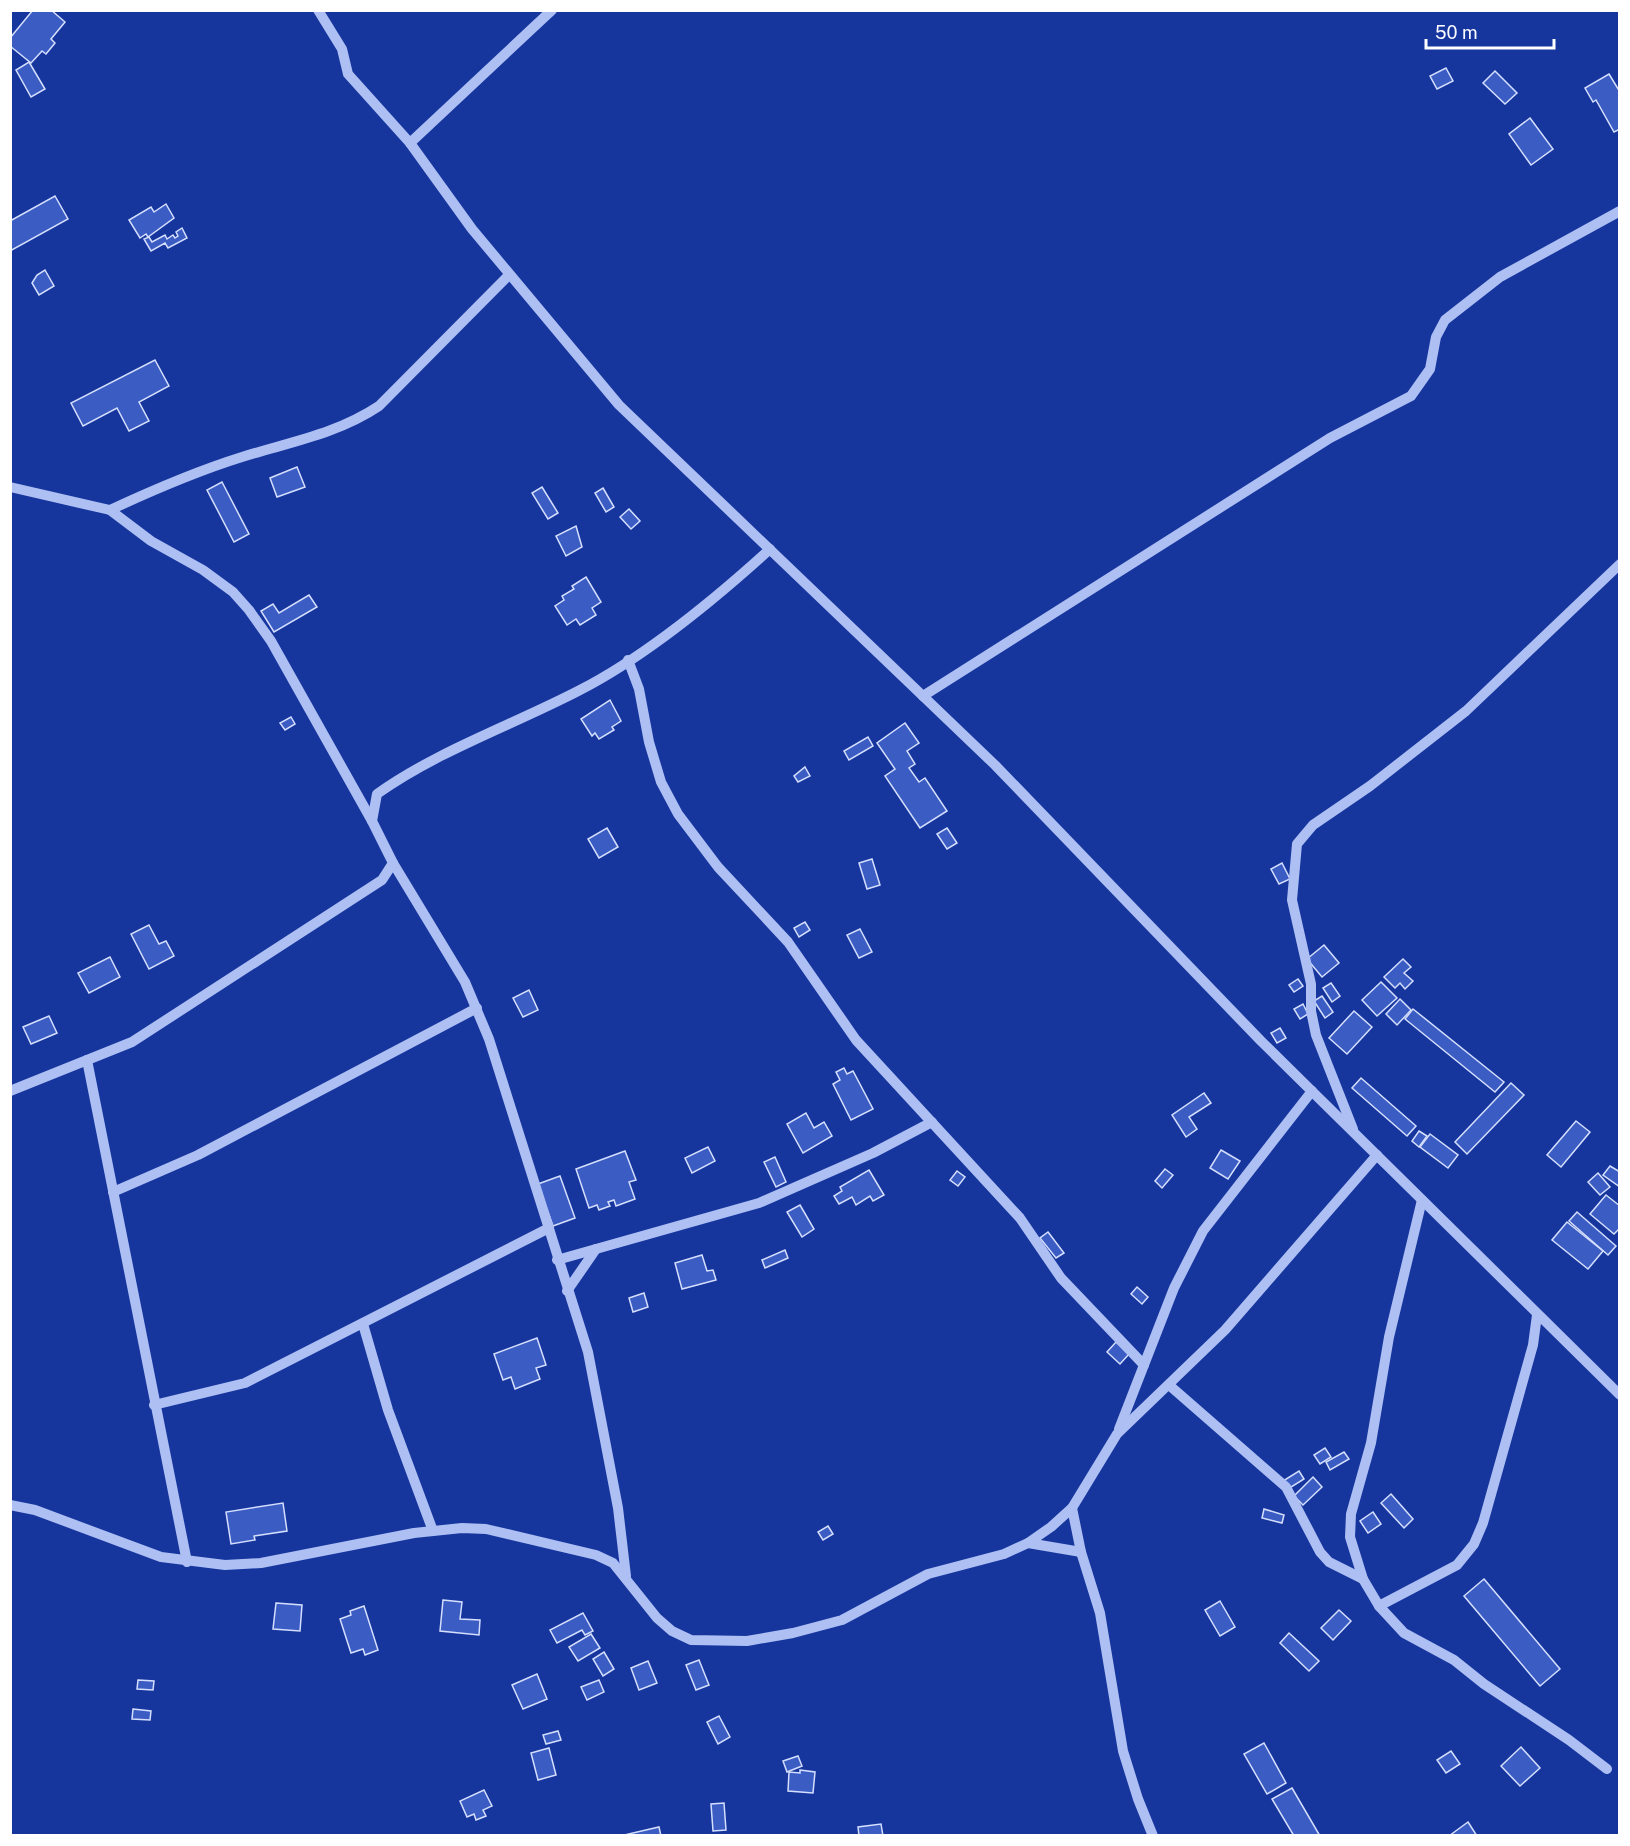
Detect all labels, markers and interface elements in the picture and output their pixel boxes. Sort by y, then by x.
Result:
scale bar [1426,12,1554,50]
text: 50 m [1435,22,1478,43]

